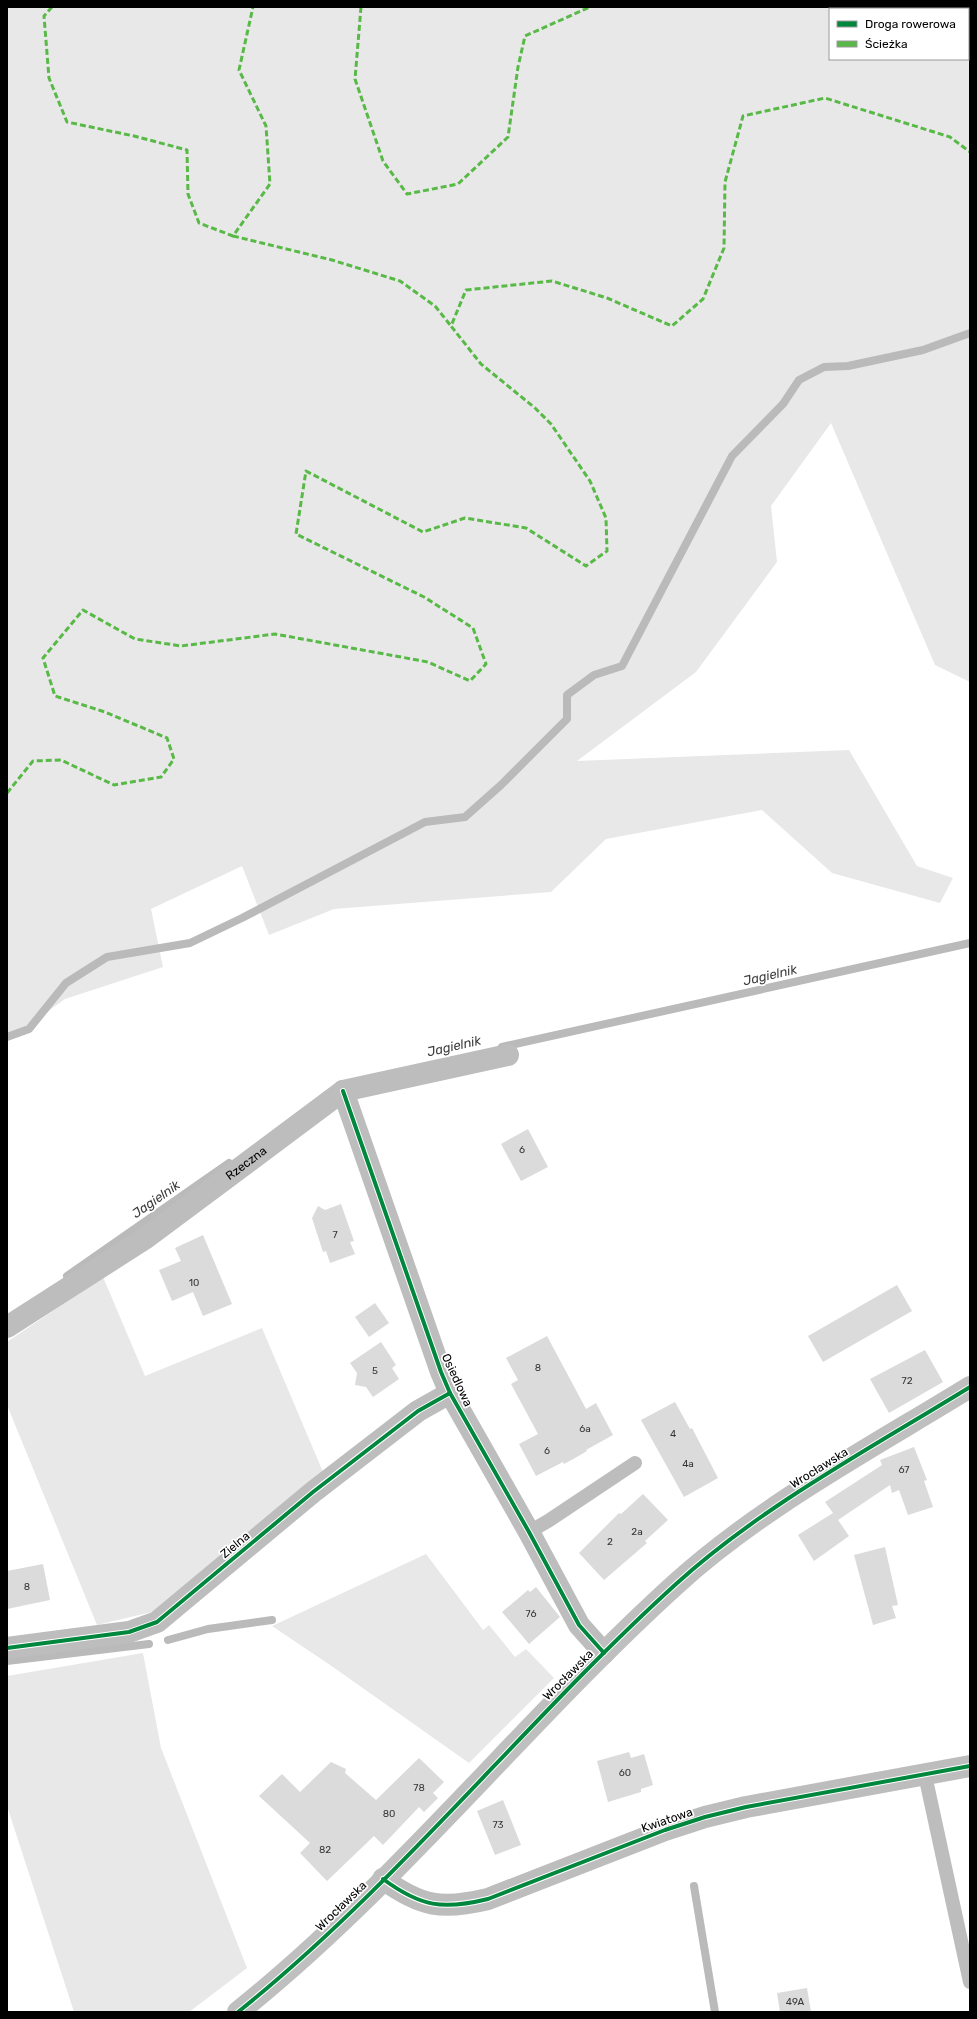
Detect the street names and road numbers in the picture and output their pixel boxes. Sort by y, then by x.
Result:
street label: Rzeczna [223,1144,269,1183]
street label: Osiedlowa [439,1351,475,1409]
street label: Wrocławska [787,1445,851,1491]
street label: Zielna [218,1529,252,1561]
street label: Wrocławska [540,1647,596,1703]
street label: Kwiatowa [640,1805,694,1835]
street label: Wrocławska [313,1878,369,1934]

